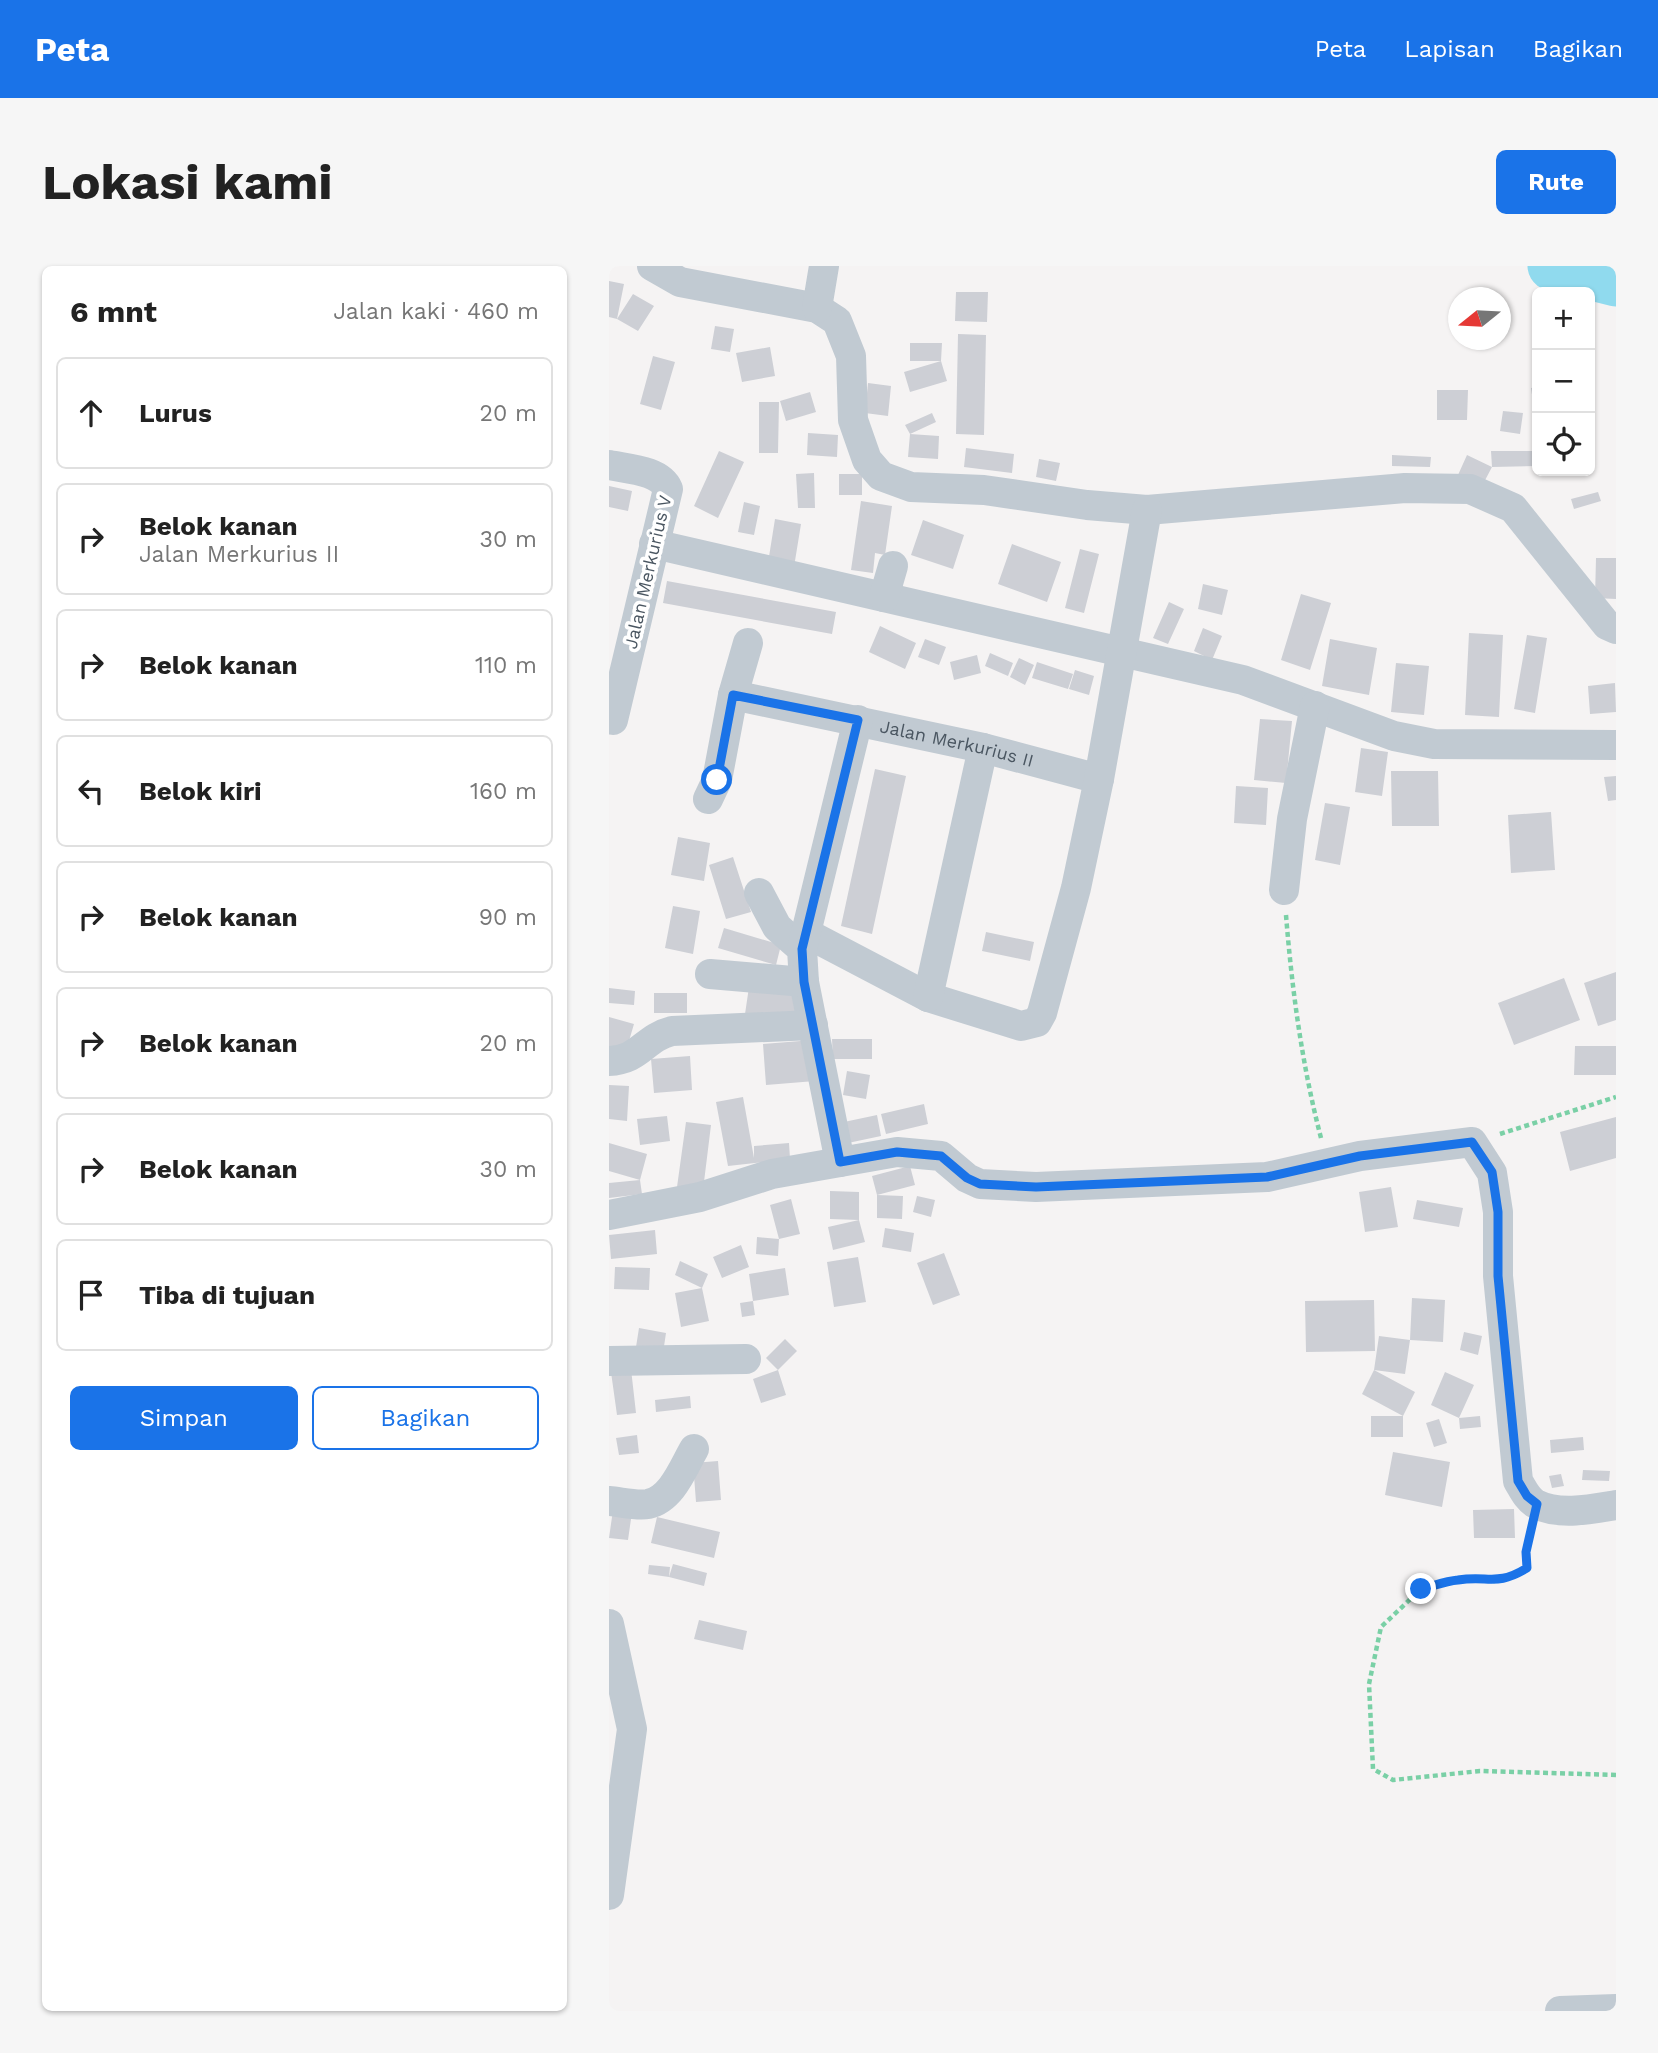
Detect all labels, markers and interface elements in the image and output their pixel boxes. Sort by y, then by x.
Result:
text: Peta [35,30,109,69]
text: Peta [1315,35,1366,63]
text: Lapisan [1404,35,1495,63]
text: Bagikan [1533,35,1623,63]
button: Rute [1496,150,1616,214]
text: Lokasi kami [42,153,333,211]
north arrow [1448,287,1511,350]
map controls [1532,287,1595,476]
button: + [1532,287,1595,350]
text: 6 mnt [70,294,157,329]
text: Jalan kaki · 460 m [333,298,539,325]
button: − [1532,350,1595,413]
icon: ahead [72,394,110,432]
text: Lurus [139,398,212,428]
text: 20 m [480,400,537,427]
button: locate [1532,413,1595,476]
street label: Jalan Merkurius V [620,493,676,651]
text: Belok kanan [139,511,298,541]
icon: right [72,520,110,558]
text: 30 m [480,526,537,553]
text: Jalan Merkurius II [139,541,339,568]
icon: right [72,646,110,684]
text: Belok kanan [139,650,298,680]
text: 110 m [475,652,537,679]
street label: Jalan Merkurius II [878,715,1036,771]
route start [701,764,732,795]
icon: left [72,772,110,810]
text: Belok kiri [139,776,262,806]
text: 160 m [470,778,537,805]
icon: right [72,898,110,936]
text: Belok kanan [139,902,298,932]
text: 90 m [479,904,537,931]
icon: right [72,1024,110,1062]
text: Belok kanan [139,1028,298,1058]
text: 20 m [480,1030,537,1057]
icon: right [72,1150,110,1188]
text: Belok kanan [139,1154,298,1184]
text: 30 m [480,1156,537,1183]
icon: arrive [72,1276,110,1314]
text: Tiba di tujuan [139,1280,315,1310]
button: Simpan [70,1386,298,1450]
button: Bagikan [312,1386,539,1450]
route end [1405,1573,1436,1604]

